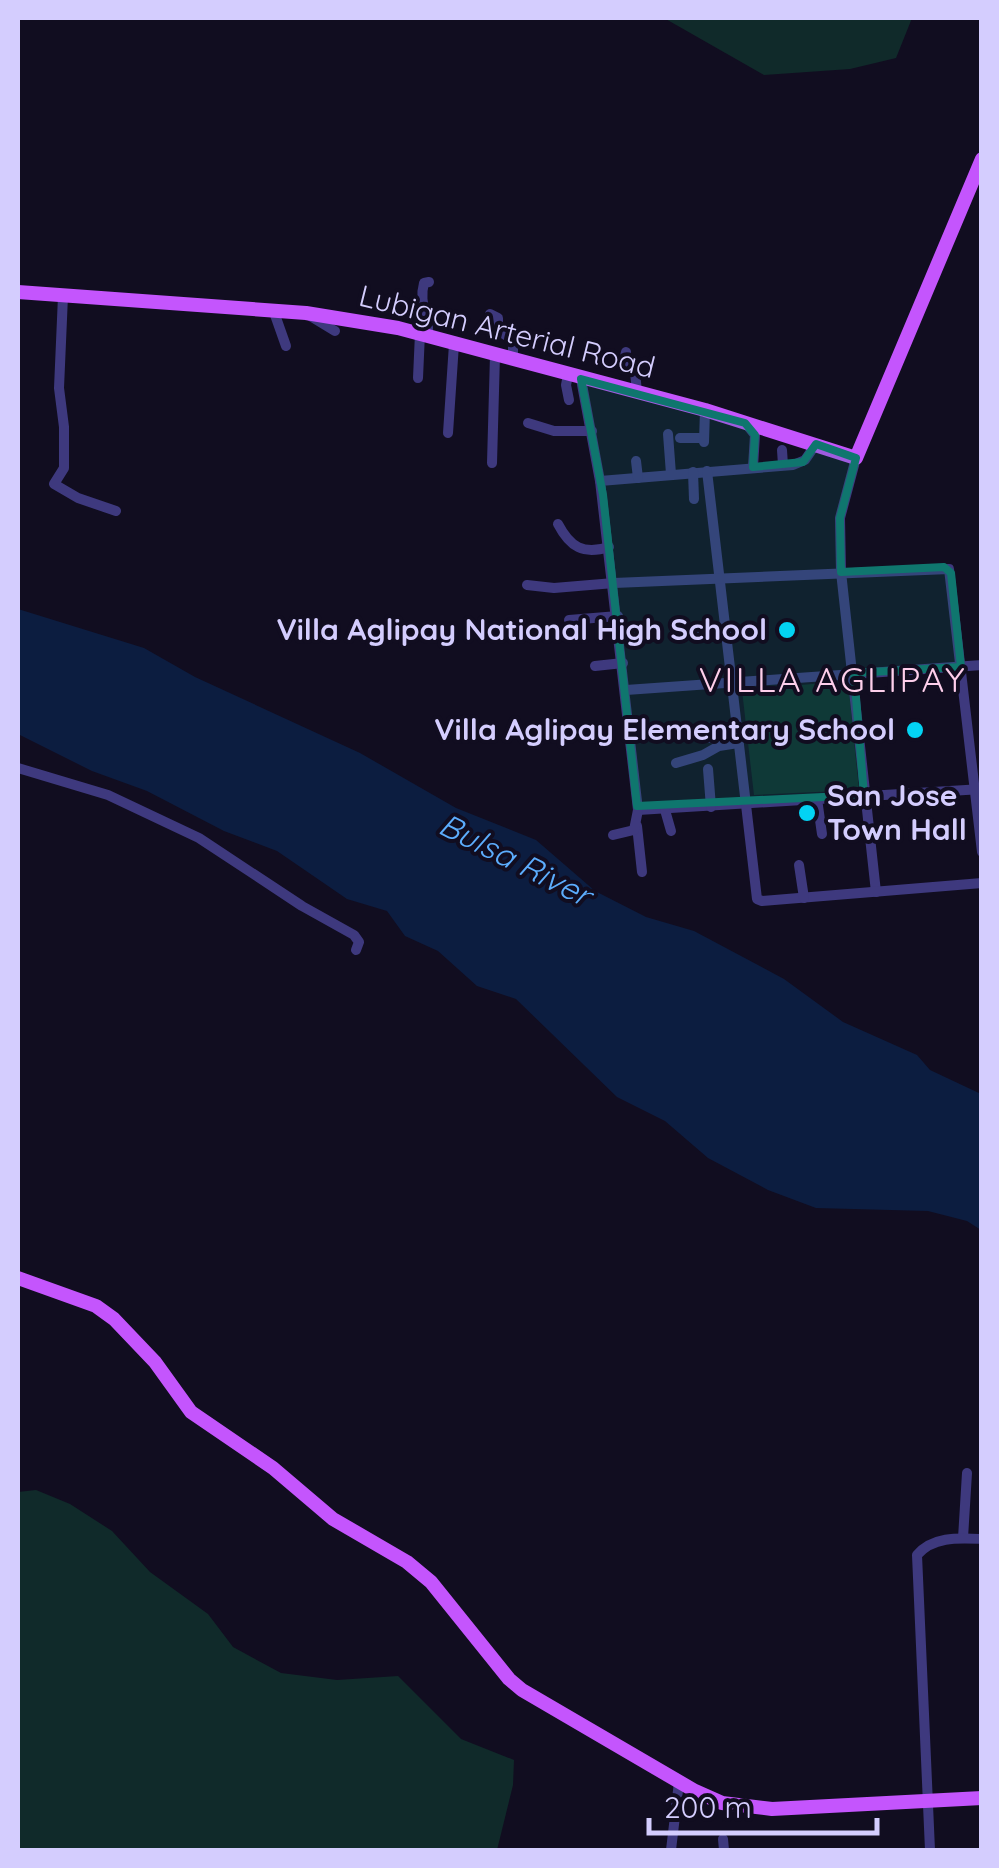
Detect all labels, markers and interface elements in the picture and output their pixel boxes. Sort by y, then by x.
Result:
street label: Lubigan Arterial Road [355,276,659,386]
place label: Villa Aglipay National High School [276,610,767,648]
marker: Villa Aglipay National High School [776,619,798,641]
district label: VILLA AGLIPAY [699,657,967,701]
place label: Villa Aglipay Elementary School [434,710,895,748]
marker: Villa Aglipay Elementary School [904,719,926,741]
place label: San Jose Town Hall [827,776,967,848]
marker: San Jose Town Hall [796,802,818,824]
water label: Bulsa River [433,804,601,916]
scale bar [649,1773,876,1835]
text: 200 m [664,1788,752,1826]

